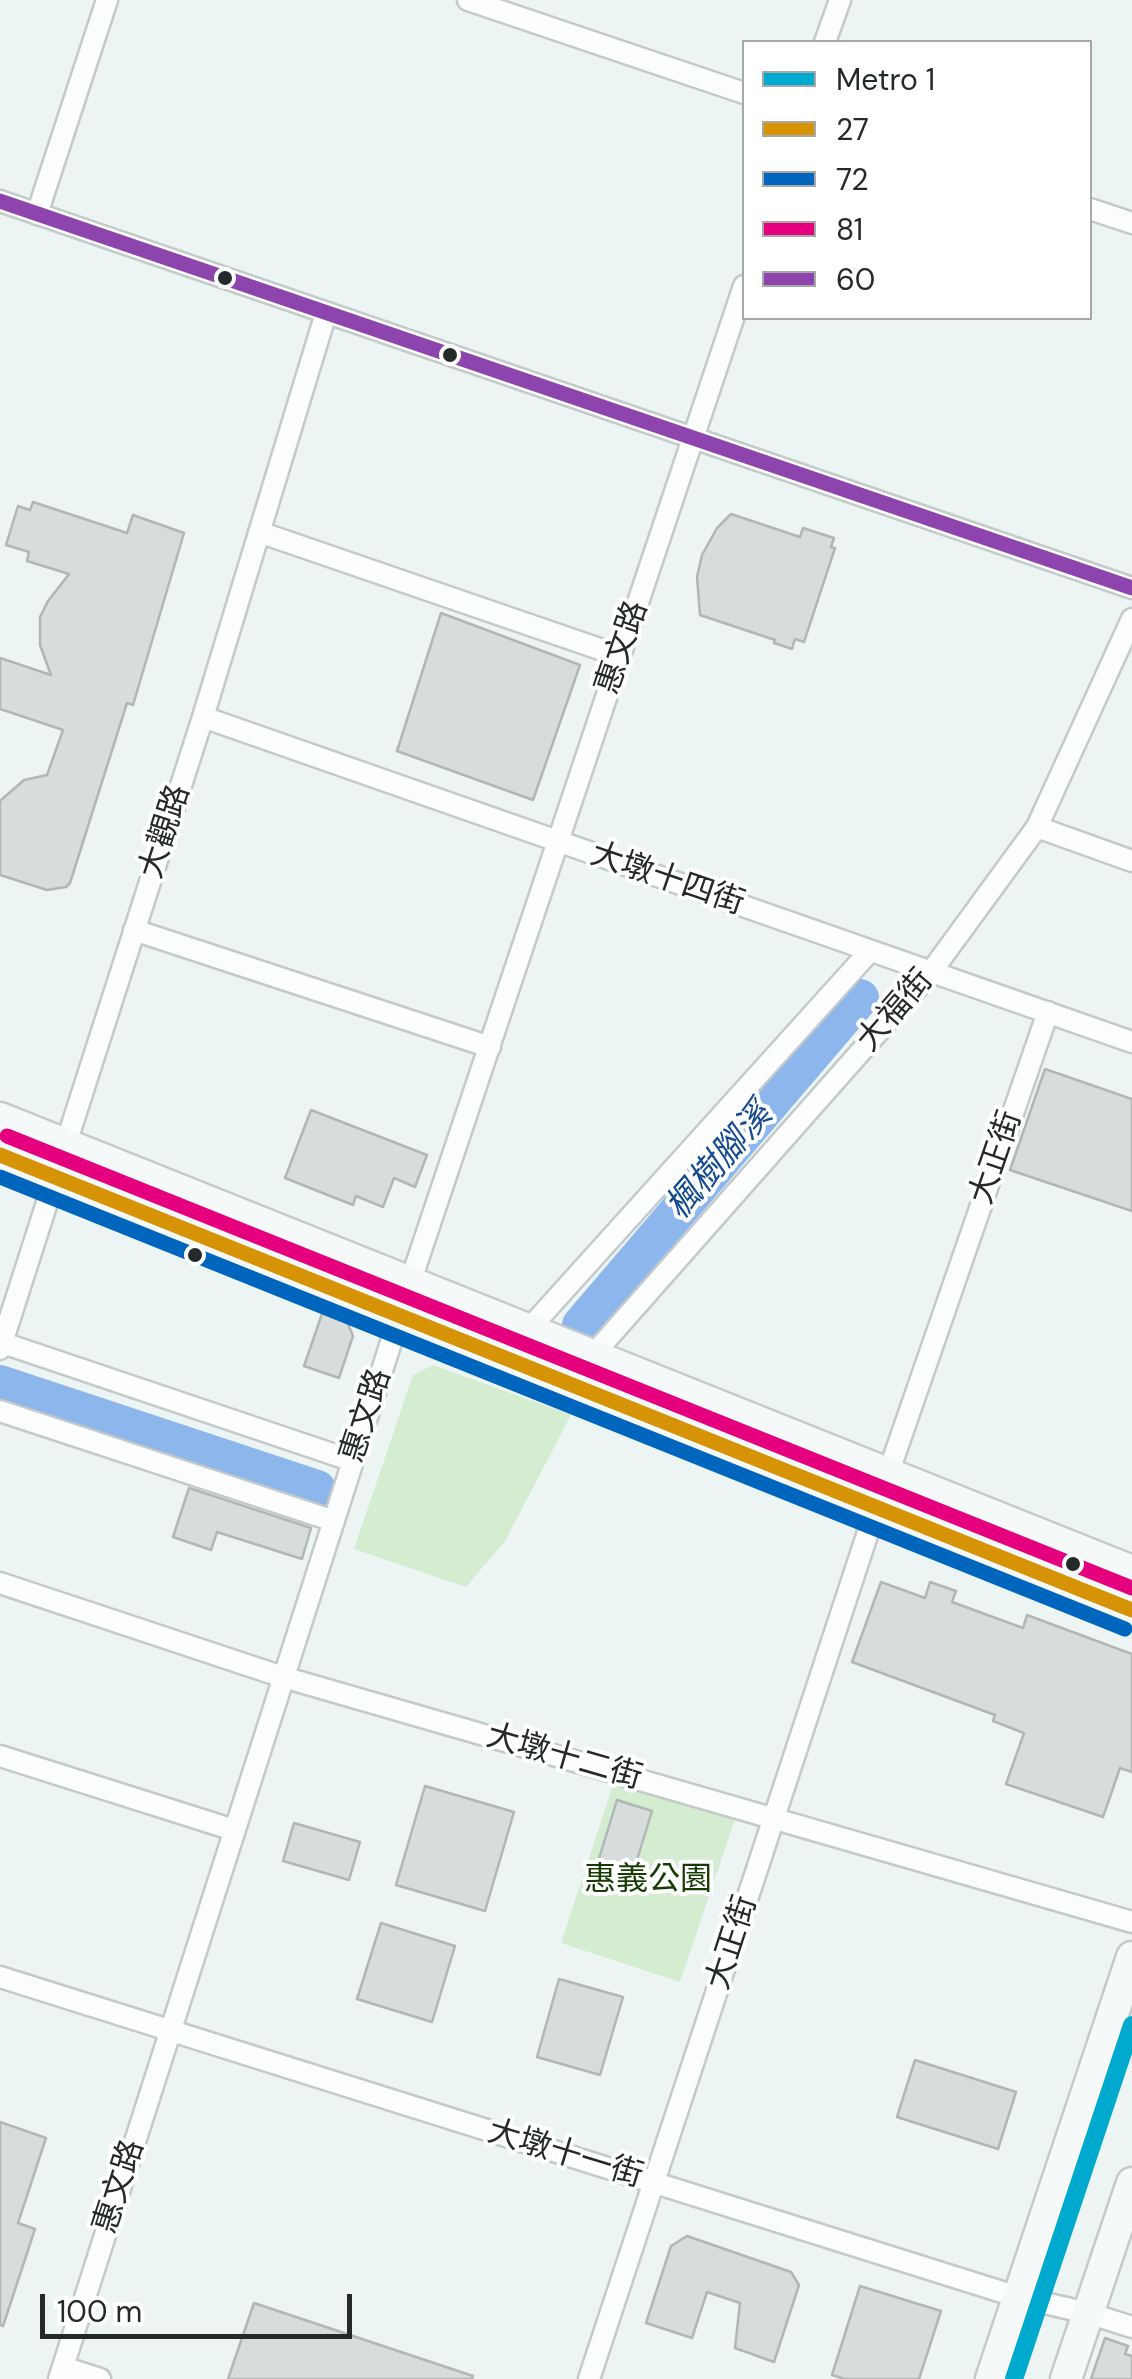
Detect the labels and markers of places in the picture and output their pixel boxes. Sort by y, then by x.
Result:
unlabelled marker [215,268,235,288]
unlabelled marker [440,345,460,365]
unlabelled marker [185,1245,205,1265]
unlabelled marker [1063,1554,1083,1574]

